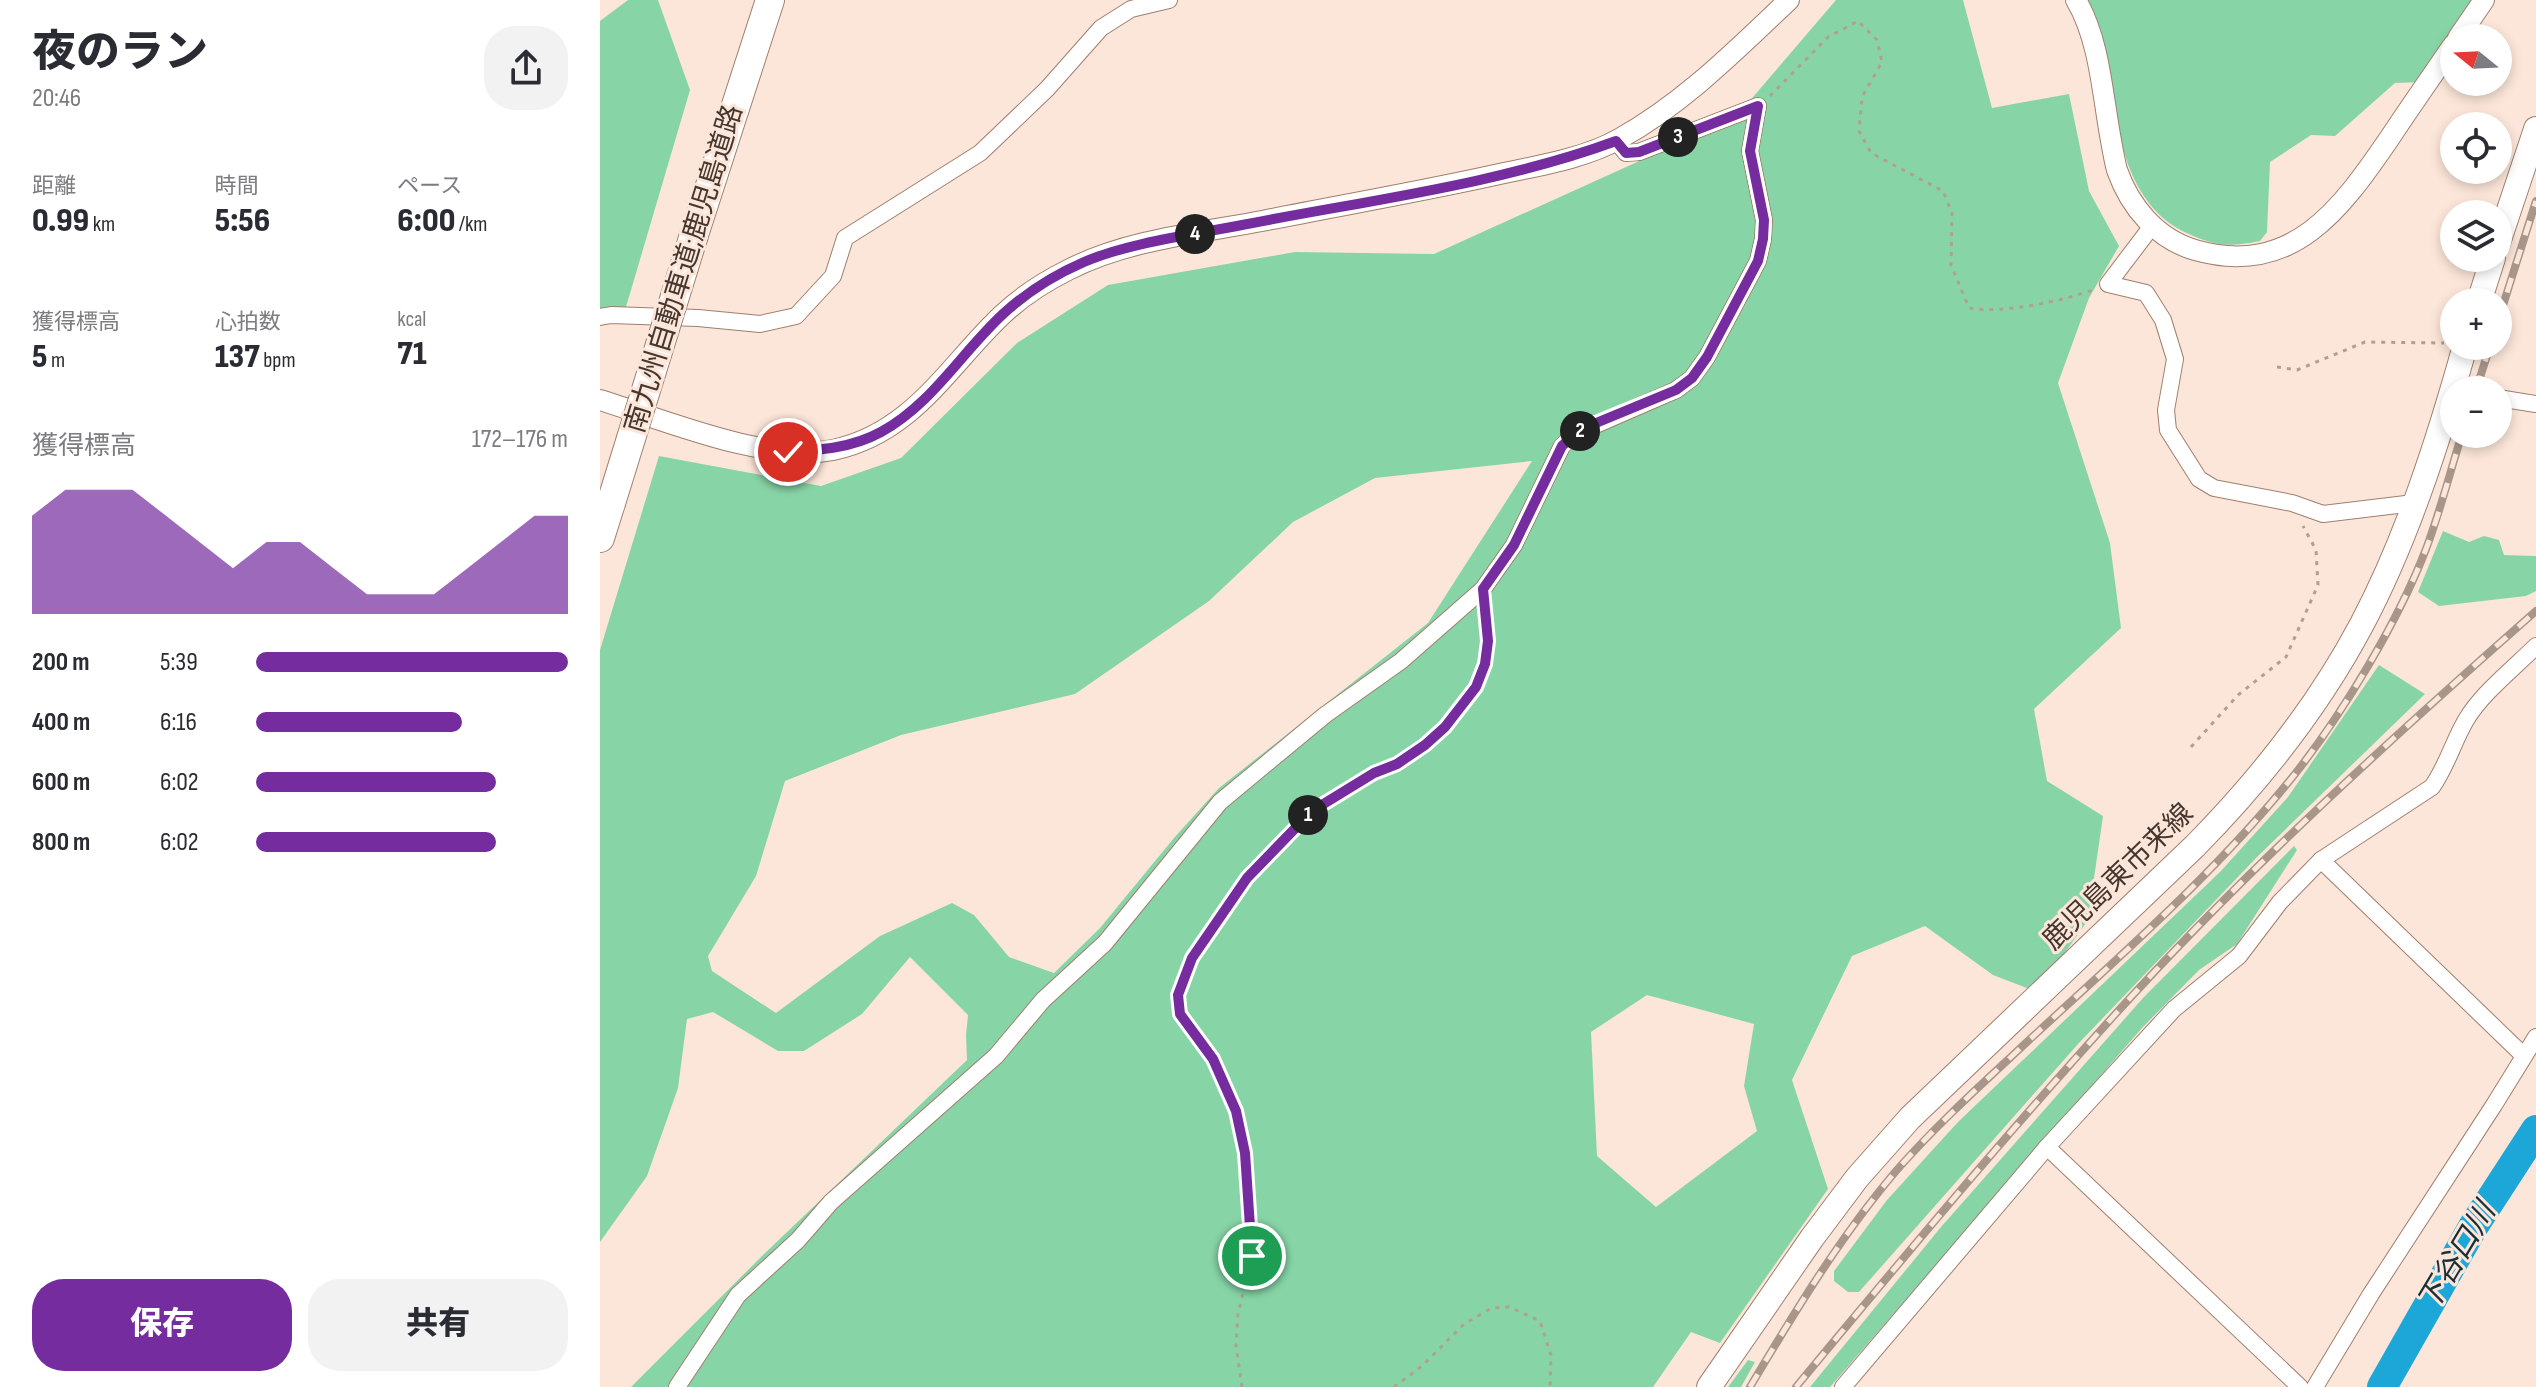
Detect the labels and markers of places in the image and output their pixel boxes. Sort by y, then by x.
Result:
pin: 3 [1658,117,1698,157]
pin: 4 [1175,214,1215,254]
pin: 2 [1560,411,1600,451]
pin [754,418,822,486]
pin: 1 [1288,795,1328,835]
pin [1218,1222,1286,1290]

